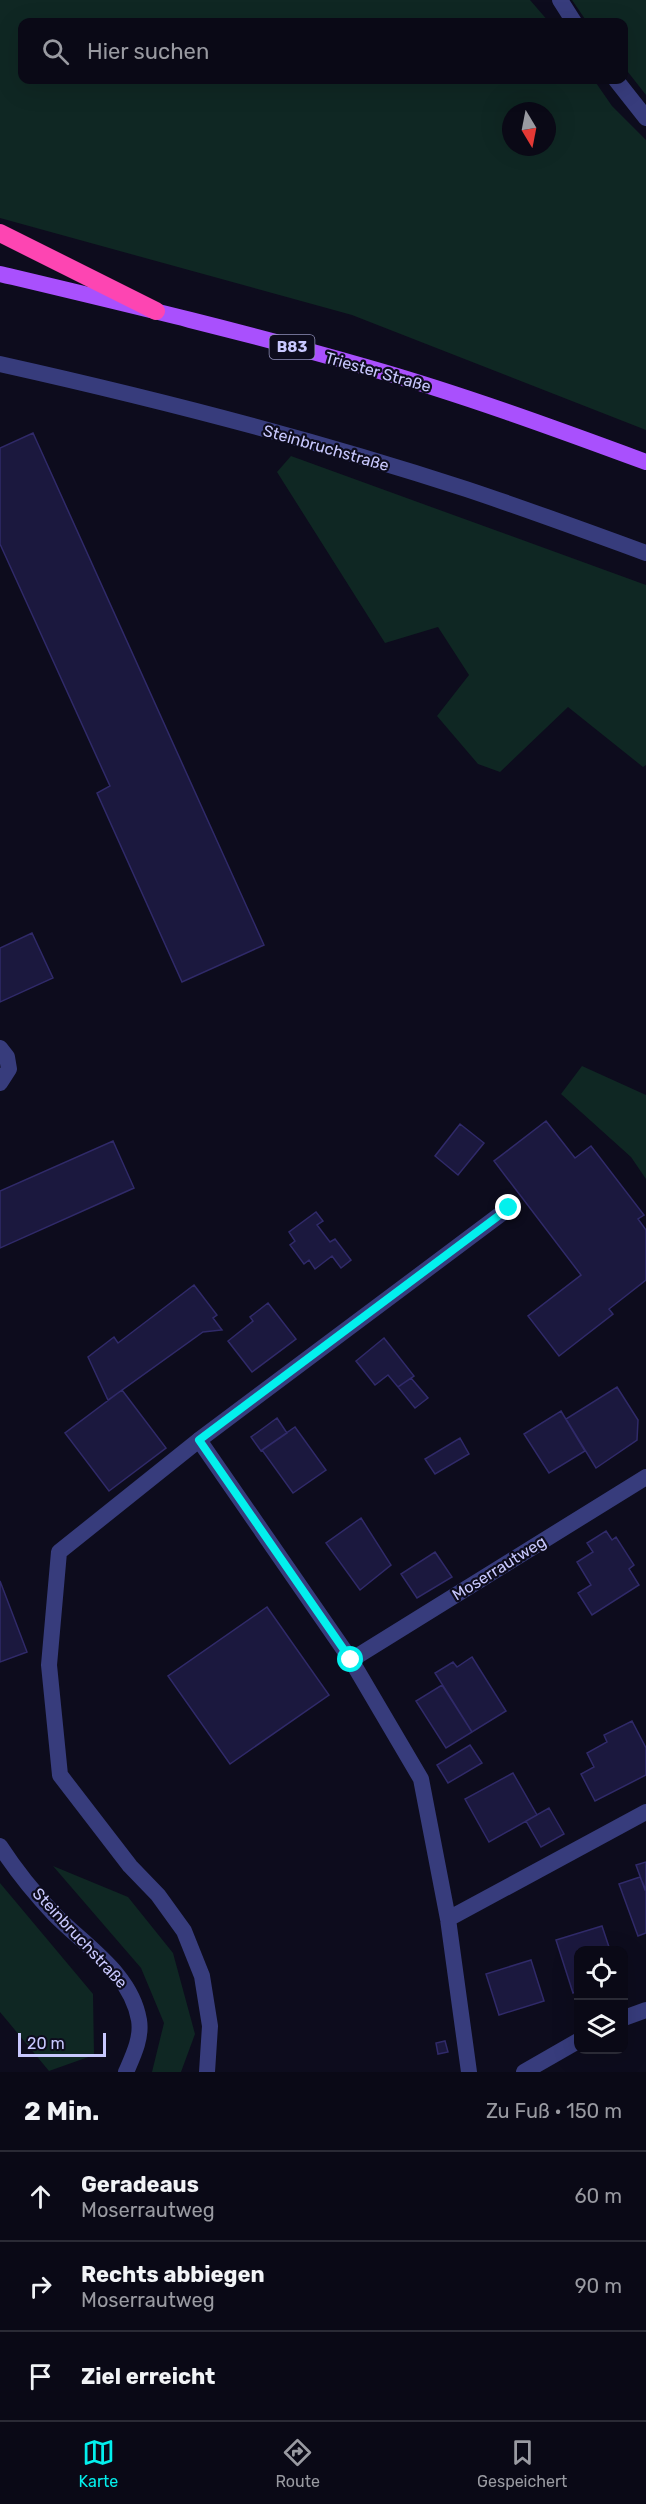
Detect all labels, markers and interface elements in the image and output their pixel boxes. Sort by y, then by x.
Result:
search box [18,18,628,84]
icon: search [39,35,72,68]
text: Hier suchen [87,38,209,65]
north arrow [502,102,556,156]
road number: B83 [270,335,314,359]
street label: Triester Straße [323,348,433,396]
street label: Steinbruchstraße [261,421,391,475]
route end [495,1194,521,1220]
street label: Moserrautweg [449,1532,549,1604]
route start [337,1646,363,1672]
street label: Steinbruchstraße [29,1884,131,1992]
map controls [574,1946,628,2054]
button: locate [574,1946,628,2000]
button: layers [574,2000,628,2054]
scale bar [18,2030,106,2058]
text: 20 m [27,2034,65,2053]
text: 2 Min. [24,2096,100,2127]
text: Zu Fuß · 150 m [486,2099,622,2123]
text: Geradeaus [81,2171,199,2198]
icon: ahead [24,2180,57,2213]
text: 60 m [575,2184,622,2208]
text: Moserrautweg [81,2198,215,2222]
text: Rechts abbiegen [81,2261,265,2288]
icon: right [24,2270,57,2303]
text: 90 m [575,2274,622,2298]
text: Moserrautweg [81,2288,215,2312]
icon: arrive [24,2360,57,2393]
text: Ziel erreicht [81,2363,215,2390]
tab: Karte [79,2436,118,2491]
tab: Route [275,2436,320,2491]
tab: Gespeichert [477,2436,567,2491]

